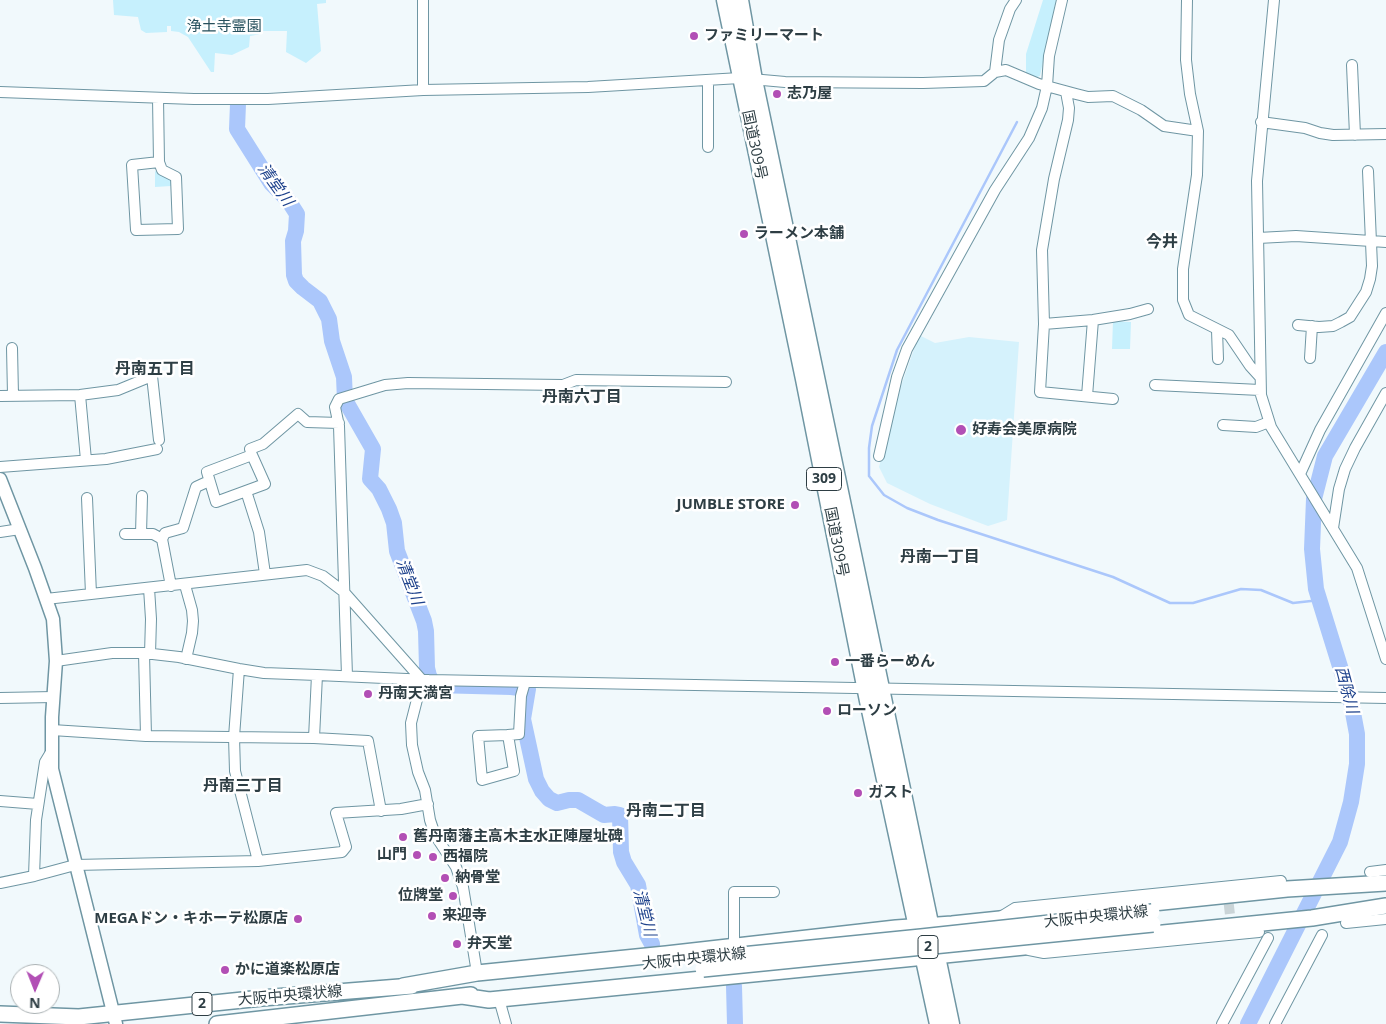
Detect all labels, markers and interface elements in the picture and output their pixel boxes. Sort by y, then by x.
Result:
park label: 浄土寺霊園 [187,18,261,36]
place label: ファミリーマート [704,27,824,45]
marker: ファミリーマート [688,30,700,42]
place label: 志乃屋 [787,85,832,103]
marker: 志乃屋 [771,88,783,100]
street label: 国道309号 [738,109,770,181]
water label: 清堂川 [253,160,297,210]
place label: ラーメン本舗 [754,225,844,243]
marker: ラーメン本舗 [738,228,750,240]
district label: 今井 [1146,232,1178,252]
district label: 丹南五丁目 [115,359,195,379]
district label: 丹南六丁目 [542,387,622,407]
place label: 好寿会美原病院 [972,421,1077,439]
marker: 好寿会美原病院 [954,423,968,437]
road number: 309 [806,468,842,490]
place label: JUMBLE STORE [677,496,785,514]
marker: JUMBLE STORE [789,499,801,511]
street label: 国道309号 [820,506,852,578]
district label: 丹南一丁目 [900,547,980,567]
water label: 清堂川 [391,556,427,608]
place label: 一番らーめん [845,653,935,671]
marker: 一番らーめん [829,656,841,668]
water label: 西除川 [1331,664,1361,716]
place label: 丹南天満宮 [378,685,453,703]
marker: 丹南天満宮 [362,688,374,700]
place label: ローソン [837,702,897,720]
marker: ローソン [821,705,833,717]
district label: 丹南三丁目 [203,776,283,796]
place label: ガスト [868,784,913,802]
marker: ガスト [852,787,864,799]
district label: 丹南二丁目 [626,801,706,821]
place label: 舊丹南藩主高木主水正陣屋址碑 [413,828,623,846]
marker: 舊丹南藩主高木主水正陣屋址碑 [397,831,409,843]
place label: 山門 [377,846,407,864]
place label: 西福院 [443,848,488,866]
marker: 山門 [411,849,423,861]
marker: 西福院 [427,851,439,863]
place label: 納骨堂 [455,869,500,887]
marker: 納骨堂 [439,872,451,884]
place label: 位牌堂 [398,887,443,905]
water label: 清堂川 [629,887,659,939]
marker: 位牌堂 [447,890,459,902]
street label: 大阪中央環状線 [1043,903,1149,931]
place label: 来迎寺 [442,907,487,925]
place label: MEGAドン・キホーテ松原店 [94,910,288,928]
marker: 来迎寺 [426,910,438,922]
marker: MEGAドン・キホーテ松原店 [292,913,304,925]
place label: 弁天堂 [467,935,512,953]
road number: 2 [918,936,938,959]
marker: 弁天堂 [451,938,463,950]
street label: 大阪中央環状線 [641,945,747,973]
place label: かに道楽松原店 [235,961,340,979]
north arrow [10,964,60,1014]
marker: かに道楽松原店 [219,964,231,976]
street label: 大阪中央環状線 [237,982,343,1010]
road number: 2 [192,992,212,1016]
text: N [29,994,41,1013]

